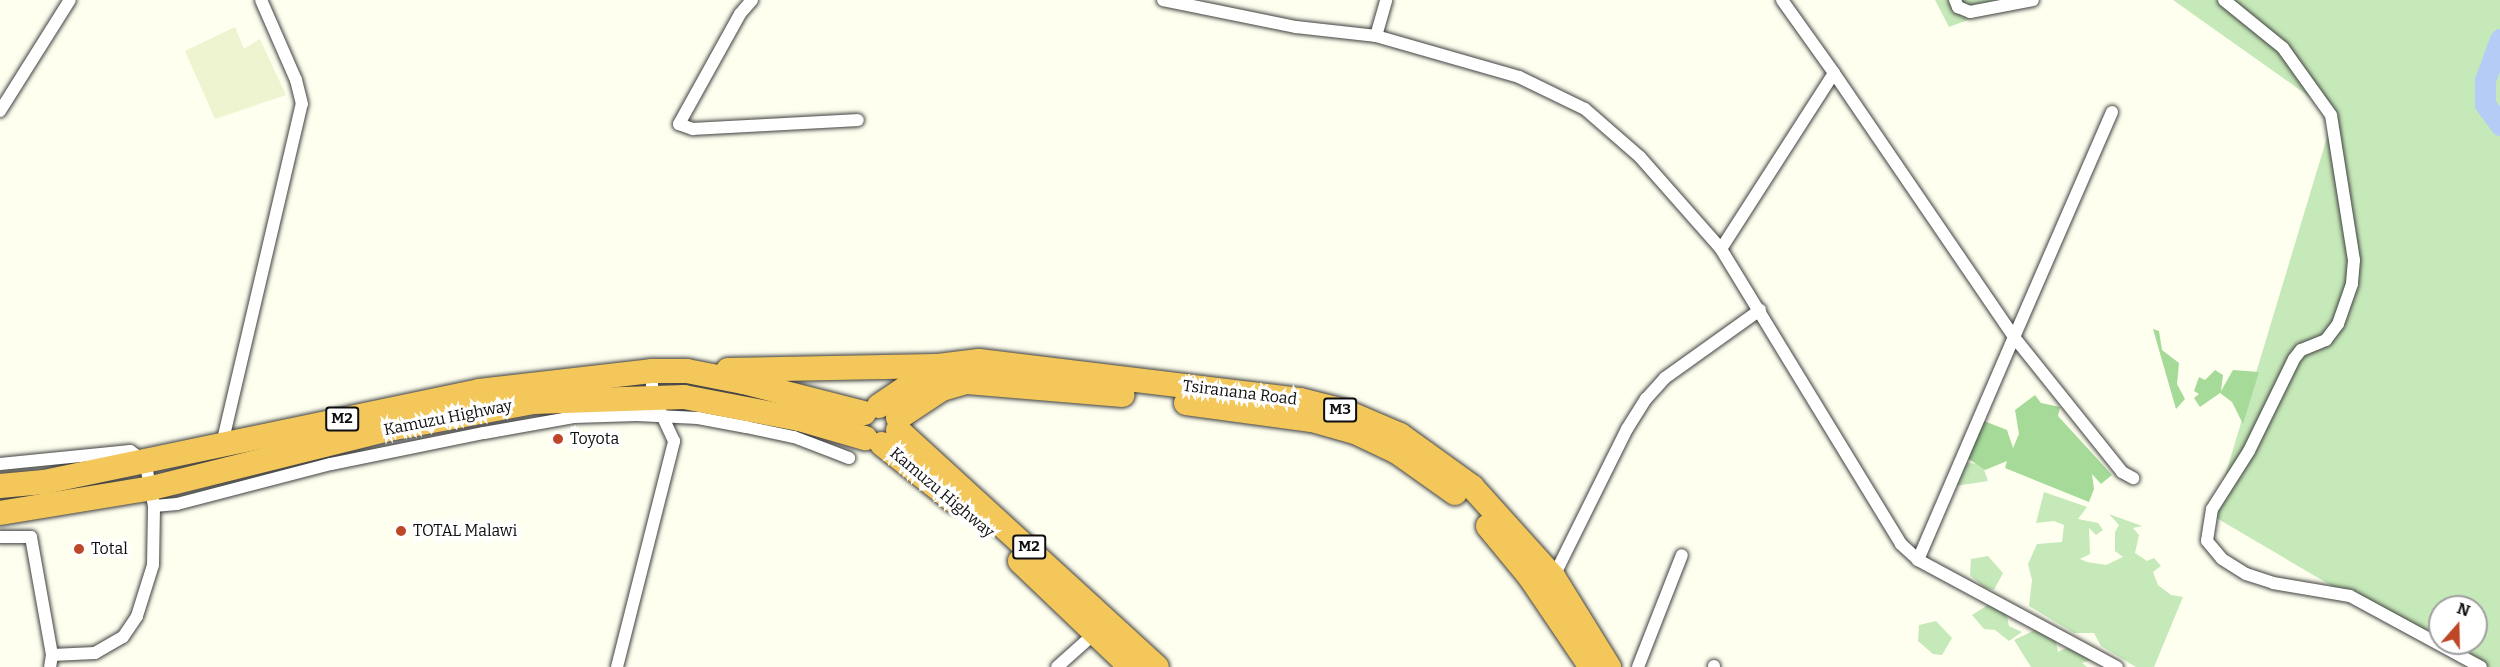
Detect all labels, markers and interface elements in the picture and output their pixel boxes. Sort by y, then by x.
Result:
street label: Tsiranana Road [1182,376,1298,410]
street label: Kamuzu Highway [382,396,514,440]
road number: M3 [1322,398,1358,422]
road number: M2 [324,407,360,431]
place label: Toyota [570,429,619,449]
marker: Toyota [551,432,565,446]
street label: Kamuzu Highway [886,444,998,542]
place label: TOTAL Malawi [413,521,517,541]
marker: TOTAL Malawi [394,524,408,538]
road number: M2 [1011,535,1047,559]
place label: Total [91,539,128,559]
marker: Total [72,542,86,556]
north arrow [2428,595,2488,655]
text: N [2455,598,2473,621]

